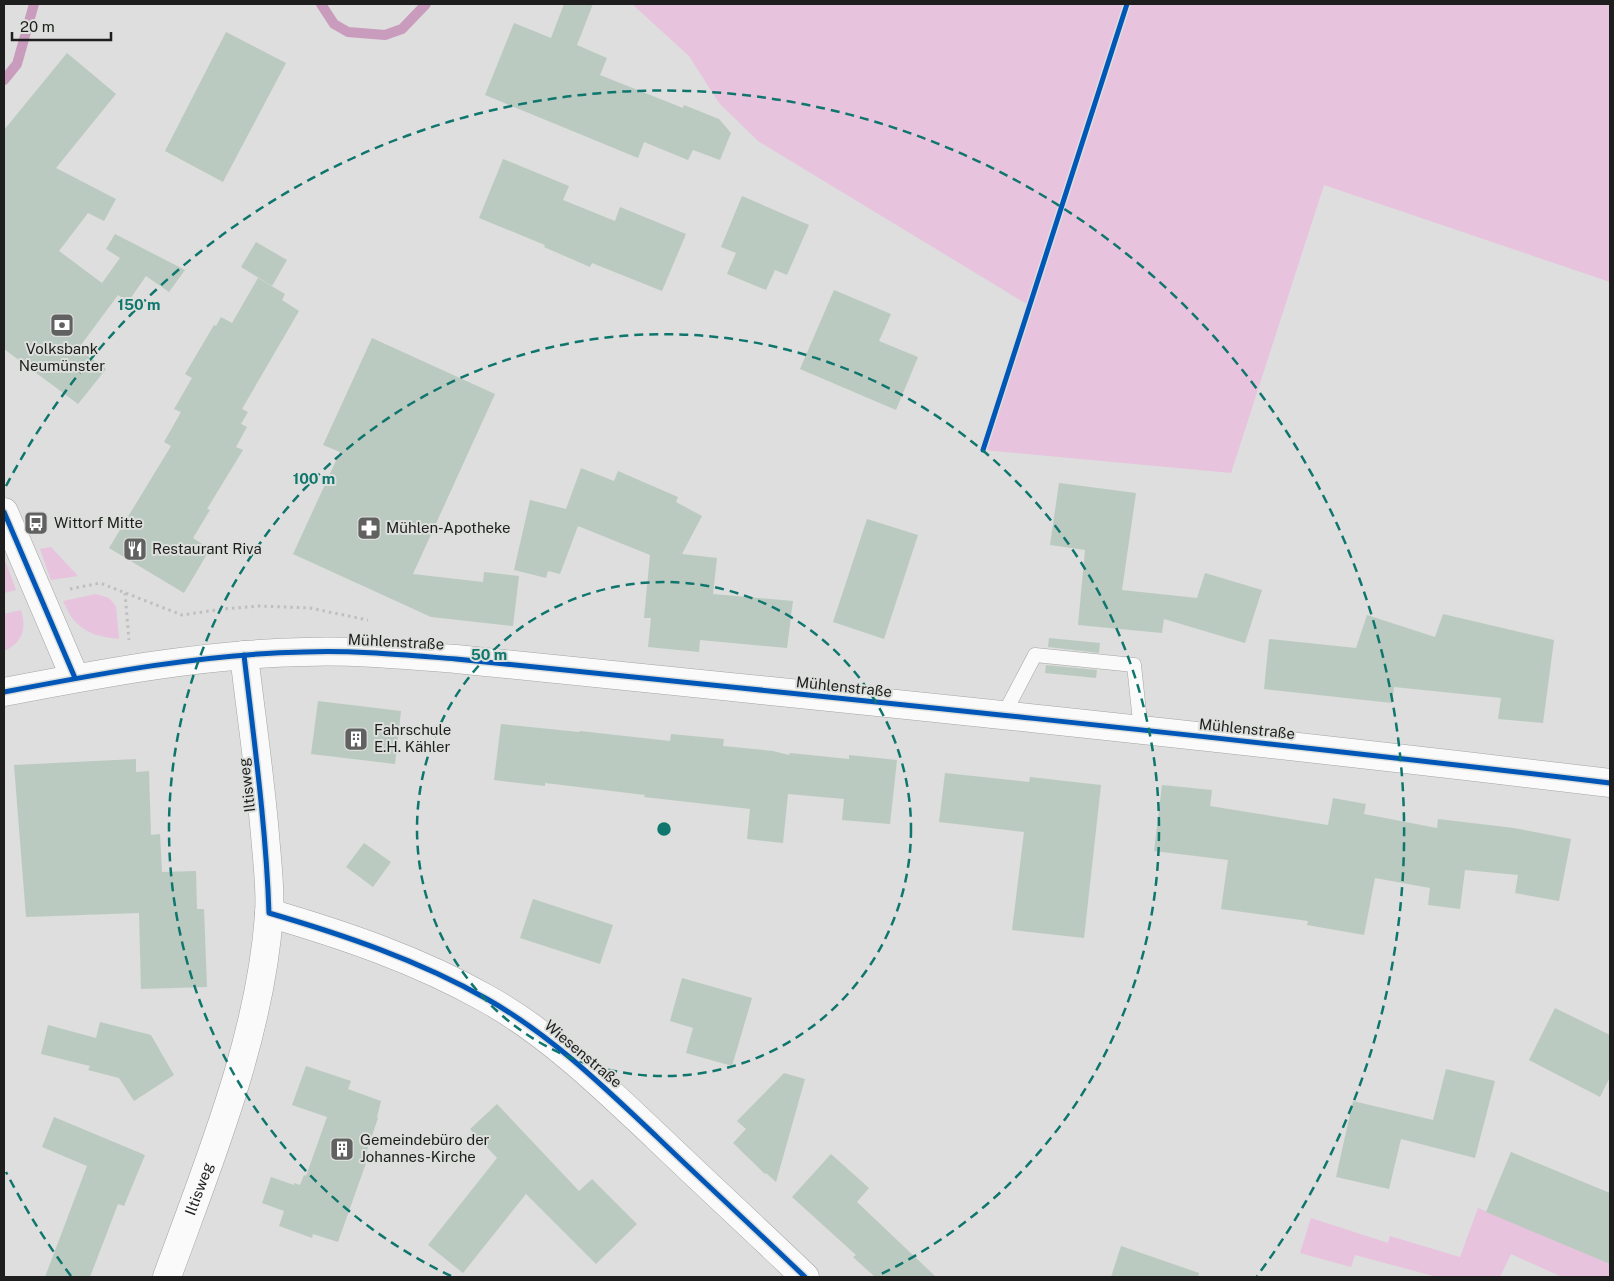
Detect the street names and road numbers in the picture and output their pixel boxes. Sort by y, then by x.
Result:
street label: Mühlenstraße [347,630,445,653]
street label: Mühlenstraße [795,673,893,700]
street label: Mühlenstraße [1198,715,1296,742]
street label: Iltisweg [235,757,258,813]
street label: Wiesenstraße [541,1016,625,1091]
street label: Iltisweg [181,1160,216,1217]

